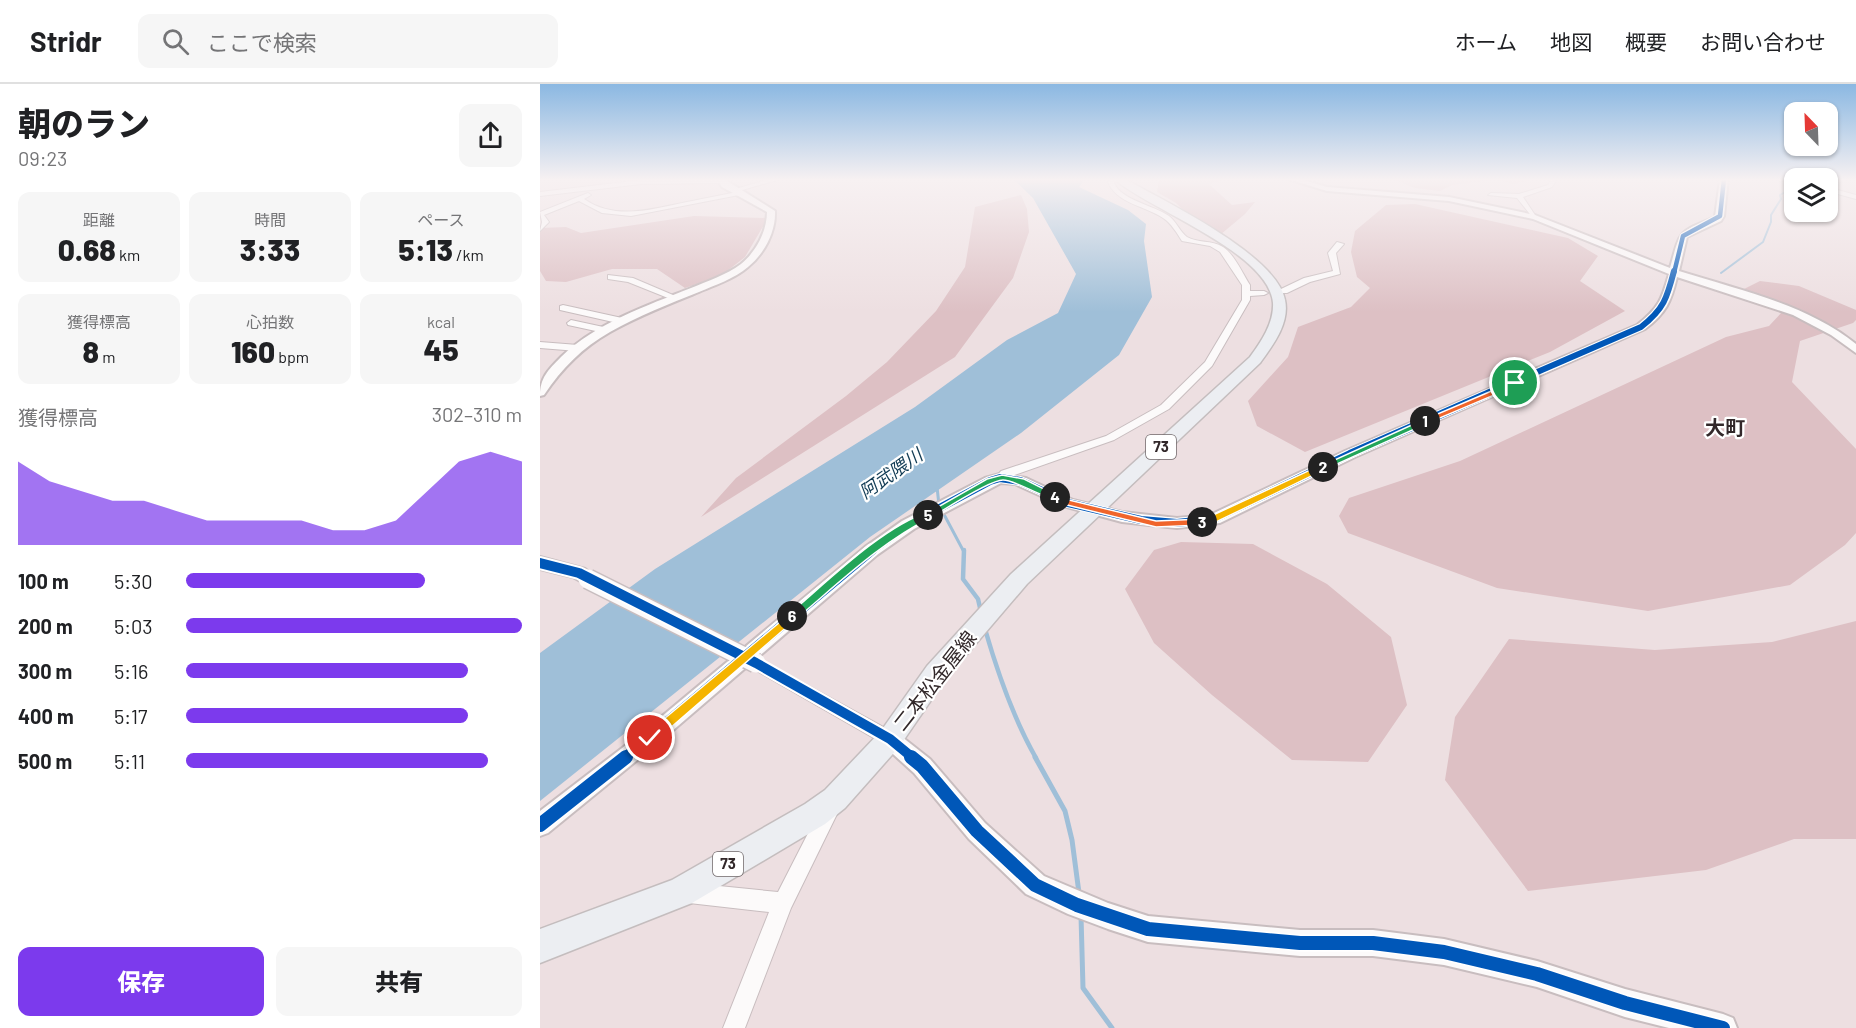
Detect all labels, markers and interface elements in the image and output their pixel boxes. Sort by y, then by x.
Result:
search box [138,14,558,68]
text: Stridr [30,24,102,58]
icon: search [159,25,192,58]
text: ここで検索 [207,29,317,55]
text: ホーム [1455,29,1517,54]
text: 地図 [1550,29,1592,54]
text: 概要 [1625,29,1667,54]
text: お問い合わせ [1700,29,1826,54]
north arrow [1784,102,1838,156]
map controls [1784,102,1838,222]
text: 朝のラン [18,103,150,143]
button: share [459,104,522,167]
text: 09:23 [18,146,67,170]
button: layers [1784,168,1838,222]
text: 距離 [83,210,115,229]
text: 時間 [254,210,286,229]
text: ペース [417,210,465,229]
text: 0.68 [58,231,116,267]
text: 3:33 [240,231,300,267]
text: 5:13 [398,231,453,267]
text: km [116,245,140,264]
text: /km [453,245,484,264]
text: 獲得標高 [67,312,131,331]
text: 心拍数 [246,312,294,331]
text: kcal [427,312,455,331]
text: 45 [423,331,459,367]
text: 8 [83,333,99,369]
text: 160 [231,333,275,369]
text: m [99,347,115,366]
text: bpm [275,347,309,366]
pin [1489,357,1540,408]
icon: arrive [1498,366,1531,399]
text: 302–310 m [432,402,522,426]
text: 獲得標高 [18,405,98,429]
pin: 1 [1410,406,1440,436]
text: 1 [1422,411,1428,430]
district label: 大町 [1705,415,1745,439]
road number: 73 [1146,435,1176,459]
water label: 阿武隈川 [855,442,928,503]
pin: 2 [1308,452,1338,482]
text: 2 [1319,457,1327,476]
pin: 4 [1040,482,1070,512]
text: 4 [1050,487,1060,506]
pin: 5 [913,500,943,530]
text: 5 [924,505,932,524]
pin: 3 [1187,507,1217,537]
text: 3 [1198,512,1206,531]
text: 100 m [18,569,69,593]
text: 5:30 [114,569,153,593]
pin: 6 [777,601,807,631]
text: 6 [788,606,796,625]
text: 200 m [18,614,73,638]
text: 5:03 [114,614,153,638]
street label: 二本松金屋線 [888,626,981,735]
text: 300 m [18,659,72,683]
text: 5:16 [114,659,148,683]
text: 400 m [18,704,74,728]
text: 5:17 [114,704,148,728]
pin [624,712,675,763]
icon: check [633,721,666,754]
text: 500 m [18,749,72,773]
text: 5:11 [114,749,145,773]
road number: 73 [713,852,743,876]
button: 保存 [18,947,264,1016]
button: 共有 [276,947,522,1016]

